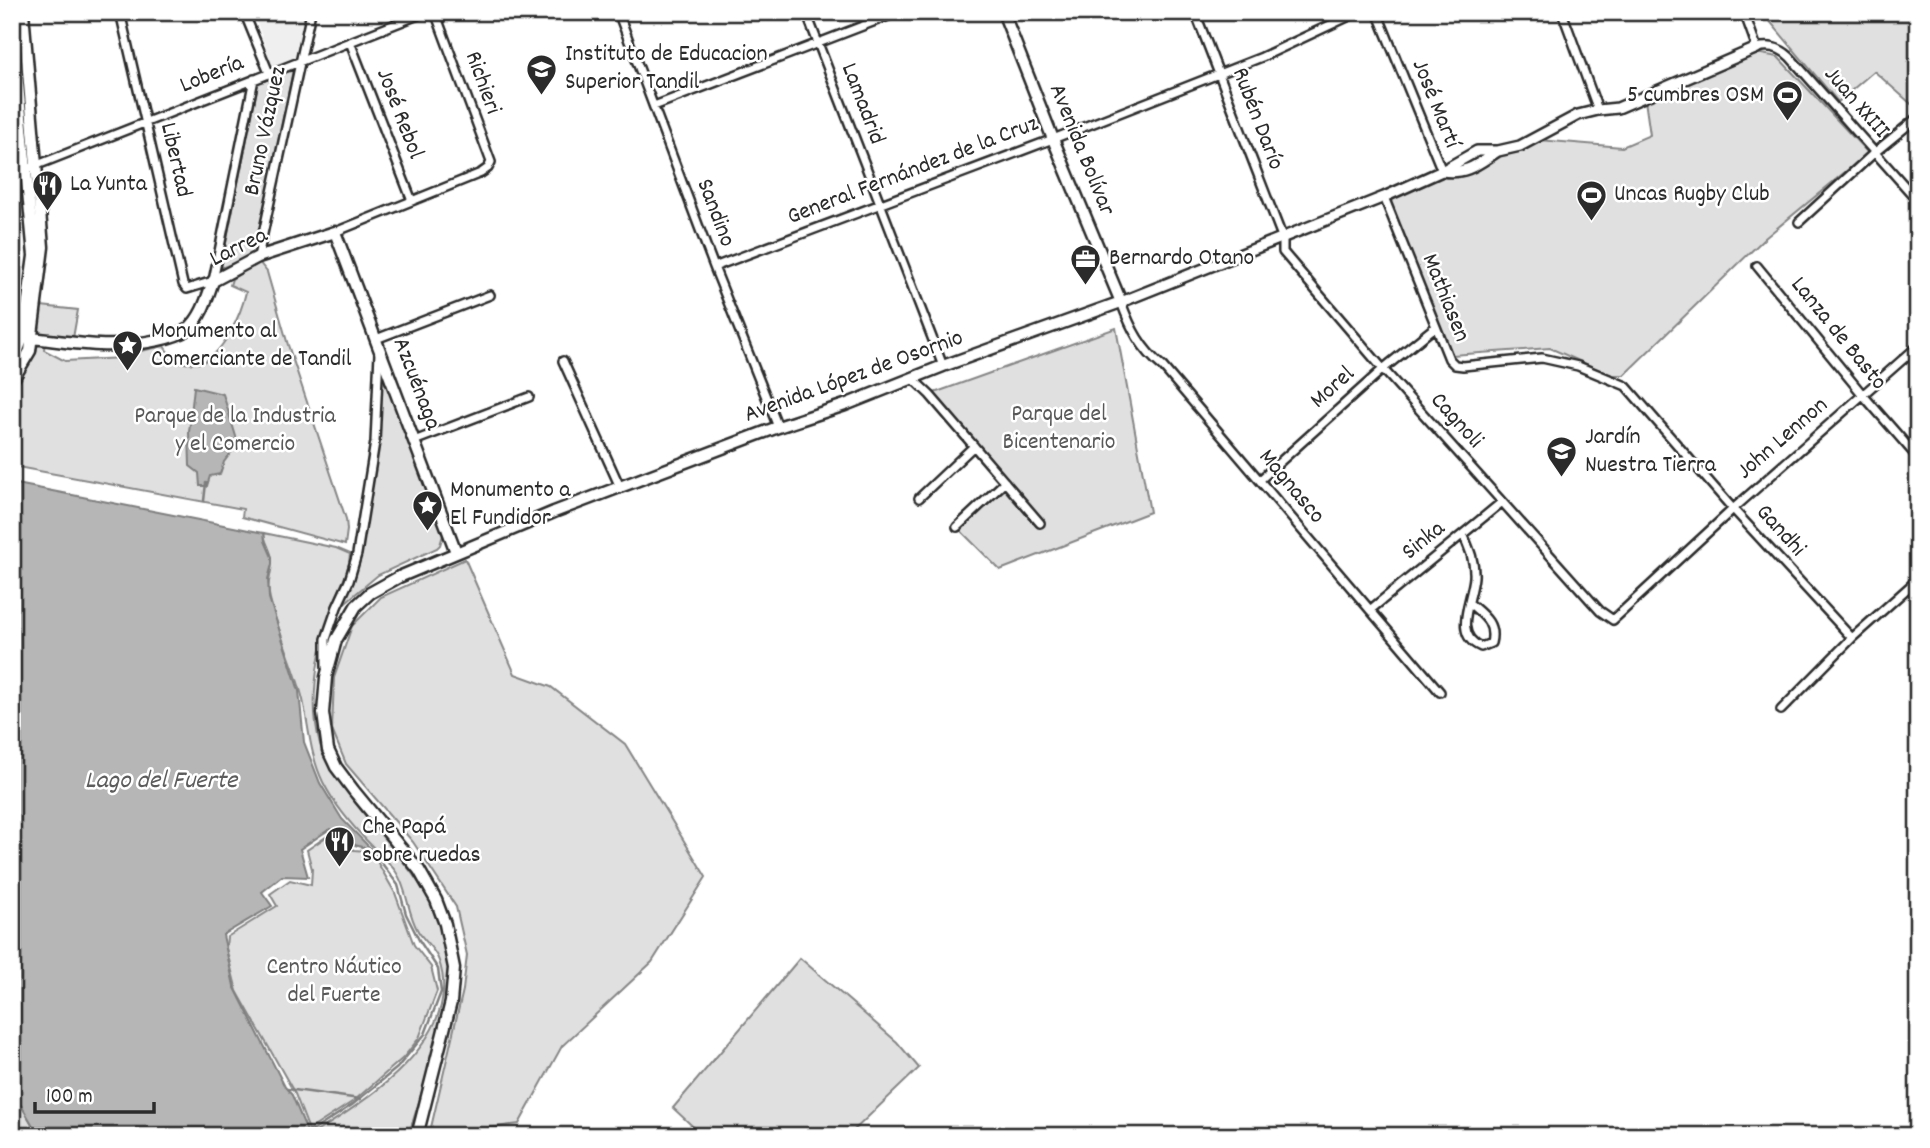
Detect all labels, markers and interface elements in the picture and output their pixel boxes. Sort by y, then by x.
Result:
place label: Instituto de Educacion Superior Tandil [565,38,768,100]
street label: Lobería [175,47,250,103]
street label: Richieri [455,47,509,119]
school or university icon: Instituto de Educacion Superior Tandil [525,52,559,96]
street label: José Martí [1402,55,1469,155]
street label: Lamadrid [831,58,893,150]
street label: Juan XXIII [1815,59,1897,147]
street label: Bruno Vázquez [236,63,296,199]
street label: Rubén Darío [1222,63,1292,175]
street label: José Rebol [366,64,432,164]
street label: Avenida Bolívar [1039,79,1123,221]
place label: 5 cumbres OSM [1627,79,1764,113]
sports icon: 5 cumbres OSM [1770,79,1804,123]
street label: General Fernández de la Cruz [783,107,1043,235]
street label: Libertad [150,119,200,201]
restaurant icon: La Yunta [30,168,64,212]
place label: La Yunta [70,168,148,202]
street label: Sandino [687,174,743,252]
sports icon: Uncas Rugby Club [1574,178,1608,222]
place label: Uncas Rugby Club [1614,178,1770,212]
street label: Larrea [204,219,274,277]
office icon: Bernardo Otano [1069,242,1103,286]
place label: Bernardo Otano [1109,242,1254,276]
street label: Mathiasen [1412,249,1478,347]
street label: Lanza de Basto [1781,270,1895,398]
place label: Monumento al Comerciante de Tandil [151,315,352,377]
street label: Avenida López de Osornio [740,322,968,432]
place icon: Monumento al Comerciante de Tandil [111,329,145,373]
street label: Azcuénaga [383,333,449,436]
street label: Morel [1303,358,1363,417]
street label: Cagnoli [1421,385,1491,457]
street label: John Lennon [1730,390,1836,488]
park label: Parque del Bicentenario [1003,398,1115,460]
park label: Parque de la Industria y el Comercio [134,400,337,462]
place label: Jardín Nuestra Tierra [1585,421,1717,483]
school or university icon: Jardín Nuestra Tierra [1545,435,1579,479]
street label: Magnasco [1249,442,1333,532]
place label: Monumento a El Fundidor [450,474,571,536]
place icon: Monumento a El Fundidor [410,488,444,532]
street label: Gandhi [1747,497,1813,565]
street label: Sinka [1395,512,1454,569]
water label: Lago del Fuerte [85,763,239,800]
place label: Che Papá sobre ruedas [362,811,481,873]
restaurant icon: Che Papá sobre ruedas [322,825,356,869]
park label: Centro Náutico del Fuerte [266,951,402,1013]
scale bar [35,1071,154,1115]
text: 100 m [46,1083,93,1113]

